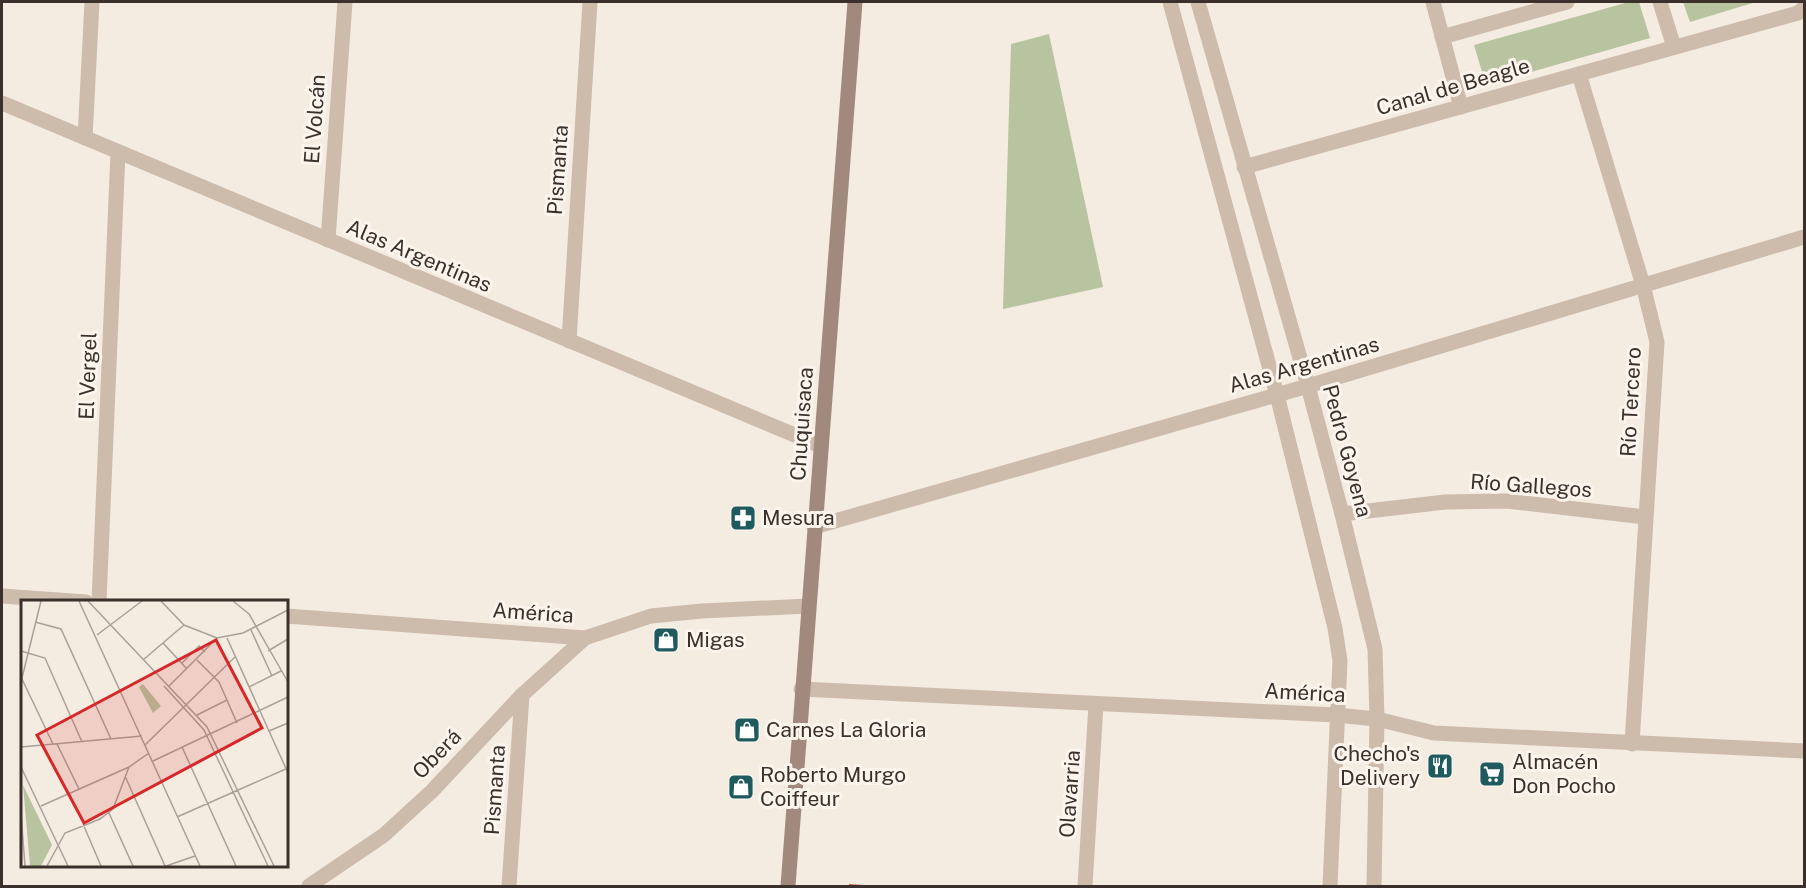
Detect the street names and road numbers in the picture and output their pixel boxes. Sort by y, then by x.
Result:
street label: Canal de Beagle [1373,53,1533,120]
street label: El Volcán [299,73,330,165]
street label: Pismanta [542,124,573,216]
street label: Alas Argentinas [343,214,495,297]
street label: Alas Argentinas [1226,331,1382,398]
street label: El Vergel [73,332,102,420]
street label: Río Tercero [1615,346,1646,458]
street label: Chuquisaca [785,366,818,482]
street label: Pedro Goyena [1318,382,1377,520]
street label: Río Gallegos [1469,469,1593,502]
street label: América [492,597,574,628]
street label: América [1264,678,1346,707]
street label: Oberá [407,724,466,784]
street label: Pismanta [479,744,510,836]
street label: Olavarria [1054,749,1085,839]

